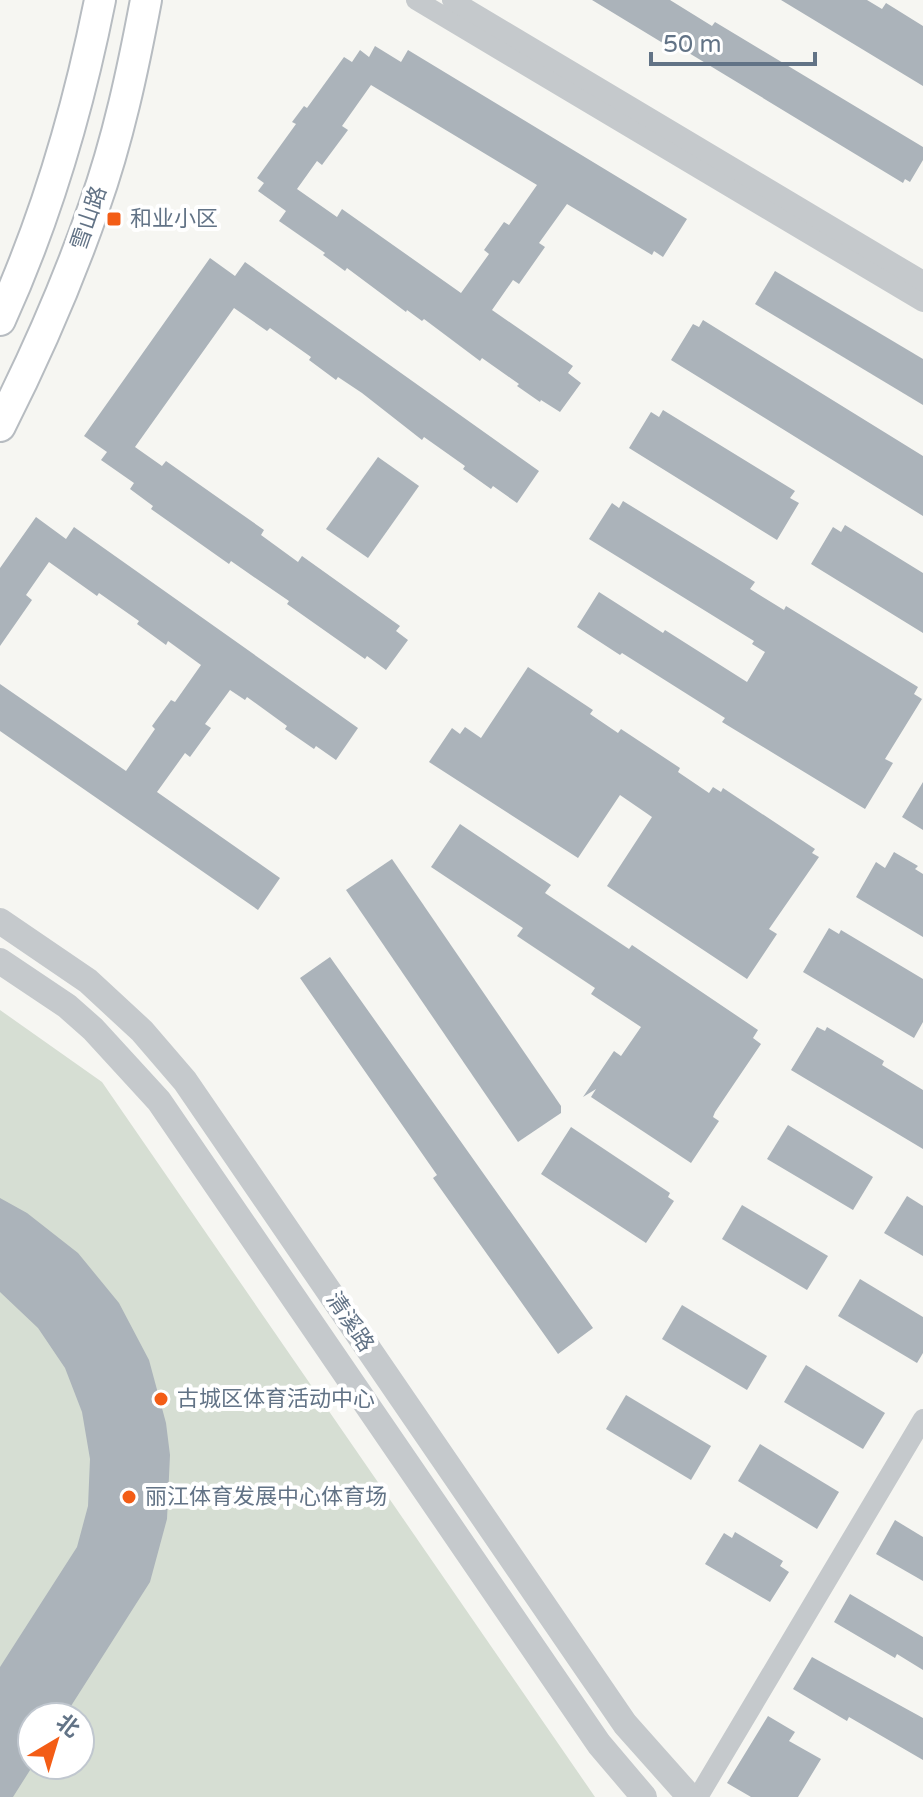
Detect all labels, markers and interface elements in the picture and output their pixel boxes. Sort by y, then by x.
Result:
scale bar [651,16,815,66]
text: 50 m [663,30,721,59]
street label: 雪山路 [66,183,112,253]
place label: 和业小区 [130,206,218,232]
marker: 和业小区 [105,210,123,228]
street label: 清溪路 [321,1287,379,1357]
place label: 古城区体育活动中心 [177,1386,375,1412]
marker: 古城区体育活动中心 [152,1390,170,1408]
place label: 丽江体育发展中心体育场 [145,1484,387,1510]
marker: 丽江体育发展中心体育场 [120,1488,138,1506]
north arrow [16,1701,96,1781]
text: 北 [51,1709,84,1743]

